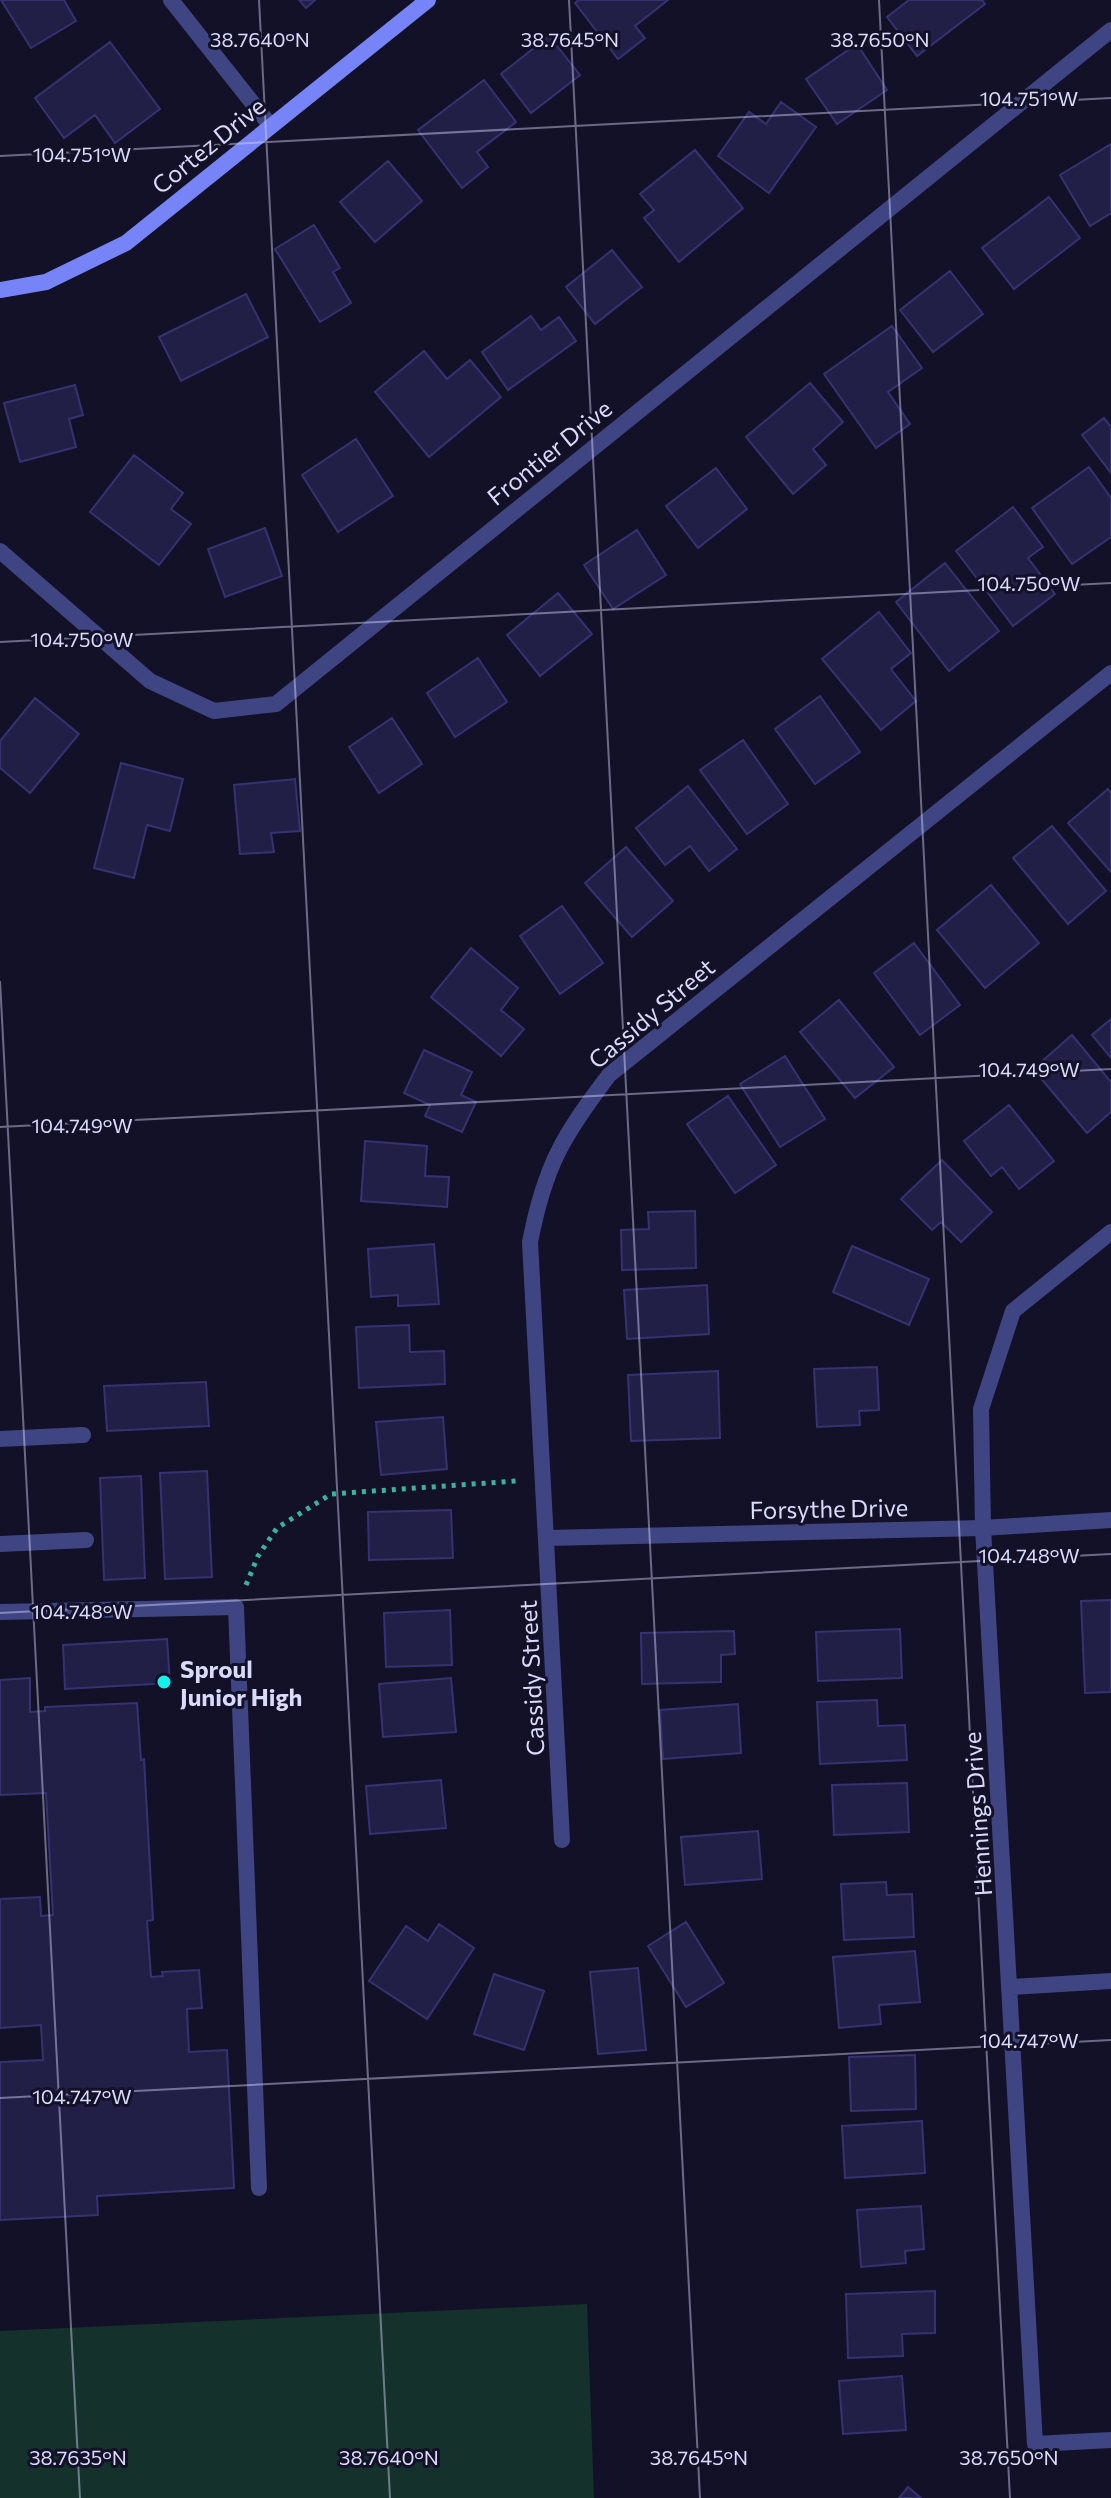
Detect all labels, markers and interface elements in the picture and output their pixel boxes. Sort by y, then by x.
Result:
text: 38.7640°N [210,27,310,51]
text: 38.7645°N [521,27,619,51]
text: 38.7650°N [830,27,930,51]
text: 104.751°W [980,86,1078,110]
street label: Cortez Drive [146,91,270,199]
text: 104.751°W [33,142,131,166]
street label: Frontier Drive [481,393,617,511]
text: 104.750°W [978,571,1080,595]
text: 104.750°W [31,627,133,651]
street label: Cassidy Street [582,952,720,1074]
text: 104.749°W [978,1057,1080,1081]
text: 104.749°W [31,1113,133,1137]
street label: Forsythe Drive [749,1492,909,1524]
text: 104.748°W [978,1543,1080,1567]
text: 104.748°W [31,1599,133,1623]
street label: Cassidy Street [512,1599,550,1756]
place label: Sproul Junior High [180,1654,303,1711]
marker: Sproul Junior High [155,1673,173,1691]
street label: Hennings Drive [957,1731,997,1897]
text: 104.747°W [979,2028,1079,2052]
text: 104.747°W [32,2084,132,2108]
text: 38.7635°N [29,2445,127,2469]
text: 38.7640°N [339,2445,439,2469]
text: 38.7645°N [650,2445,748,2469]
text: 38.7650°N [959,2445,1059,2469]

